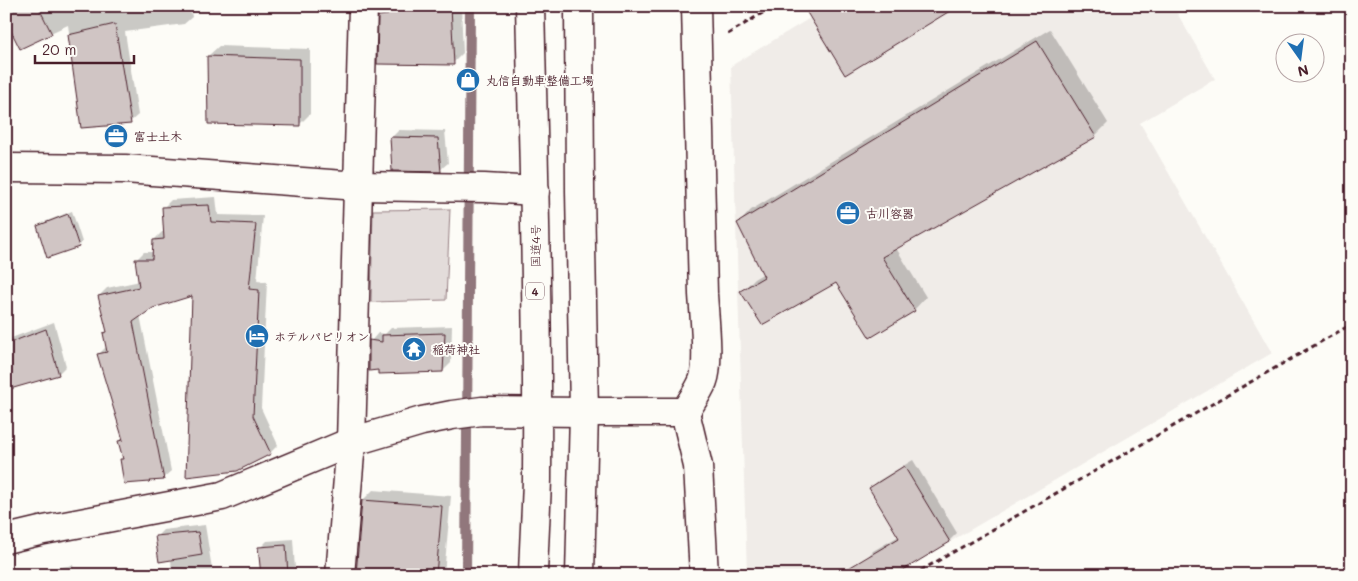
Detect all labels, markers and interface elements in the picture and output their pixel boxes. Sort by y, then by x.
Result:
scale bar [35,32,134,64]
north arrow [1276,32,1326,82]
text: 20 m [42,39,76,59]
text: N [1296,61,1311,82]
shop icon: 丸信自動車整備工場 [455,67,481,93]
place label: 丸信自動車整備工場 [486,72,594,88]
office icon: 富士土木 [103,123,129,149]
place label: 富士土木 [134,128,182,144]
office icon: 古川容器 [835,200,861,226]
place label: 古川容器 [866,205,914,221]
street label: 国道4号 [527,224,543,268]
road number: 4 [526,282,544,300]
hotel icon: ホテルパビリオン [244,323,270,349]
place label: ホテルパビリオン [274,328,369,344]
temple icon: 稲荷神社 [401,336,427,362]
place label: 稲荷神社 [432,341,480,357]

